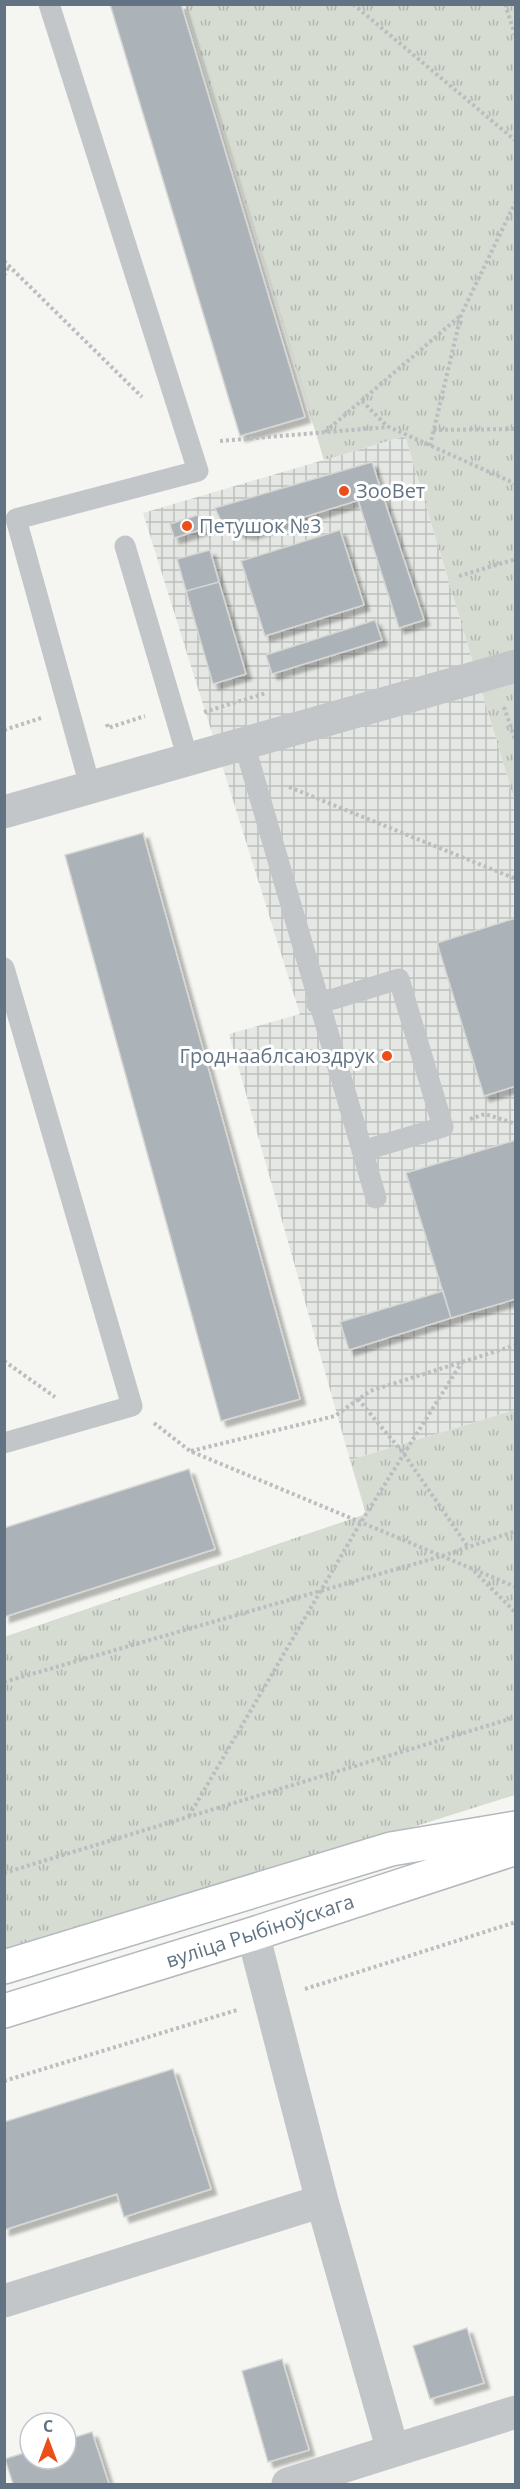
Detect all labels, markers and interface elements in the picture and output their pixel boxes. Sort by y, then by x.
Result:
place label: ЗооВет [356,477,425,504]
marker: ЗооВет [337,484,351,498]
place label: Петушок №3 [199,512,321,539]
marker: Петушок №3 [180,519,194,533]
place label: Гроднааблсаюздрук [180,1042,376,1069]
marker: Гроднааблсаюздрук [380,1049,394,1063]
street label: вуліца Рыбіноўскага [162,1887,358,1974]
north arrow [18,2411,78,2471]
text: С [43,2415,53,2437]

